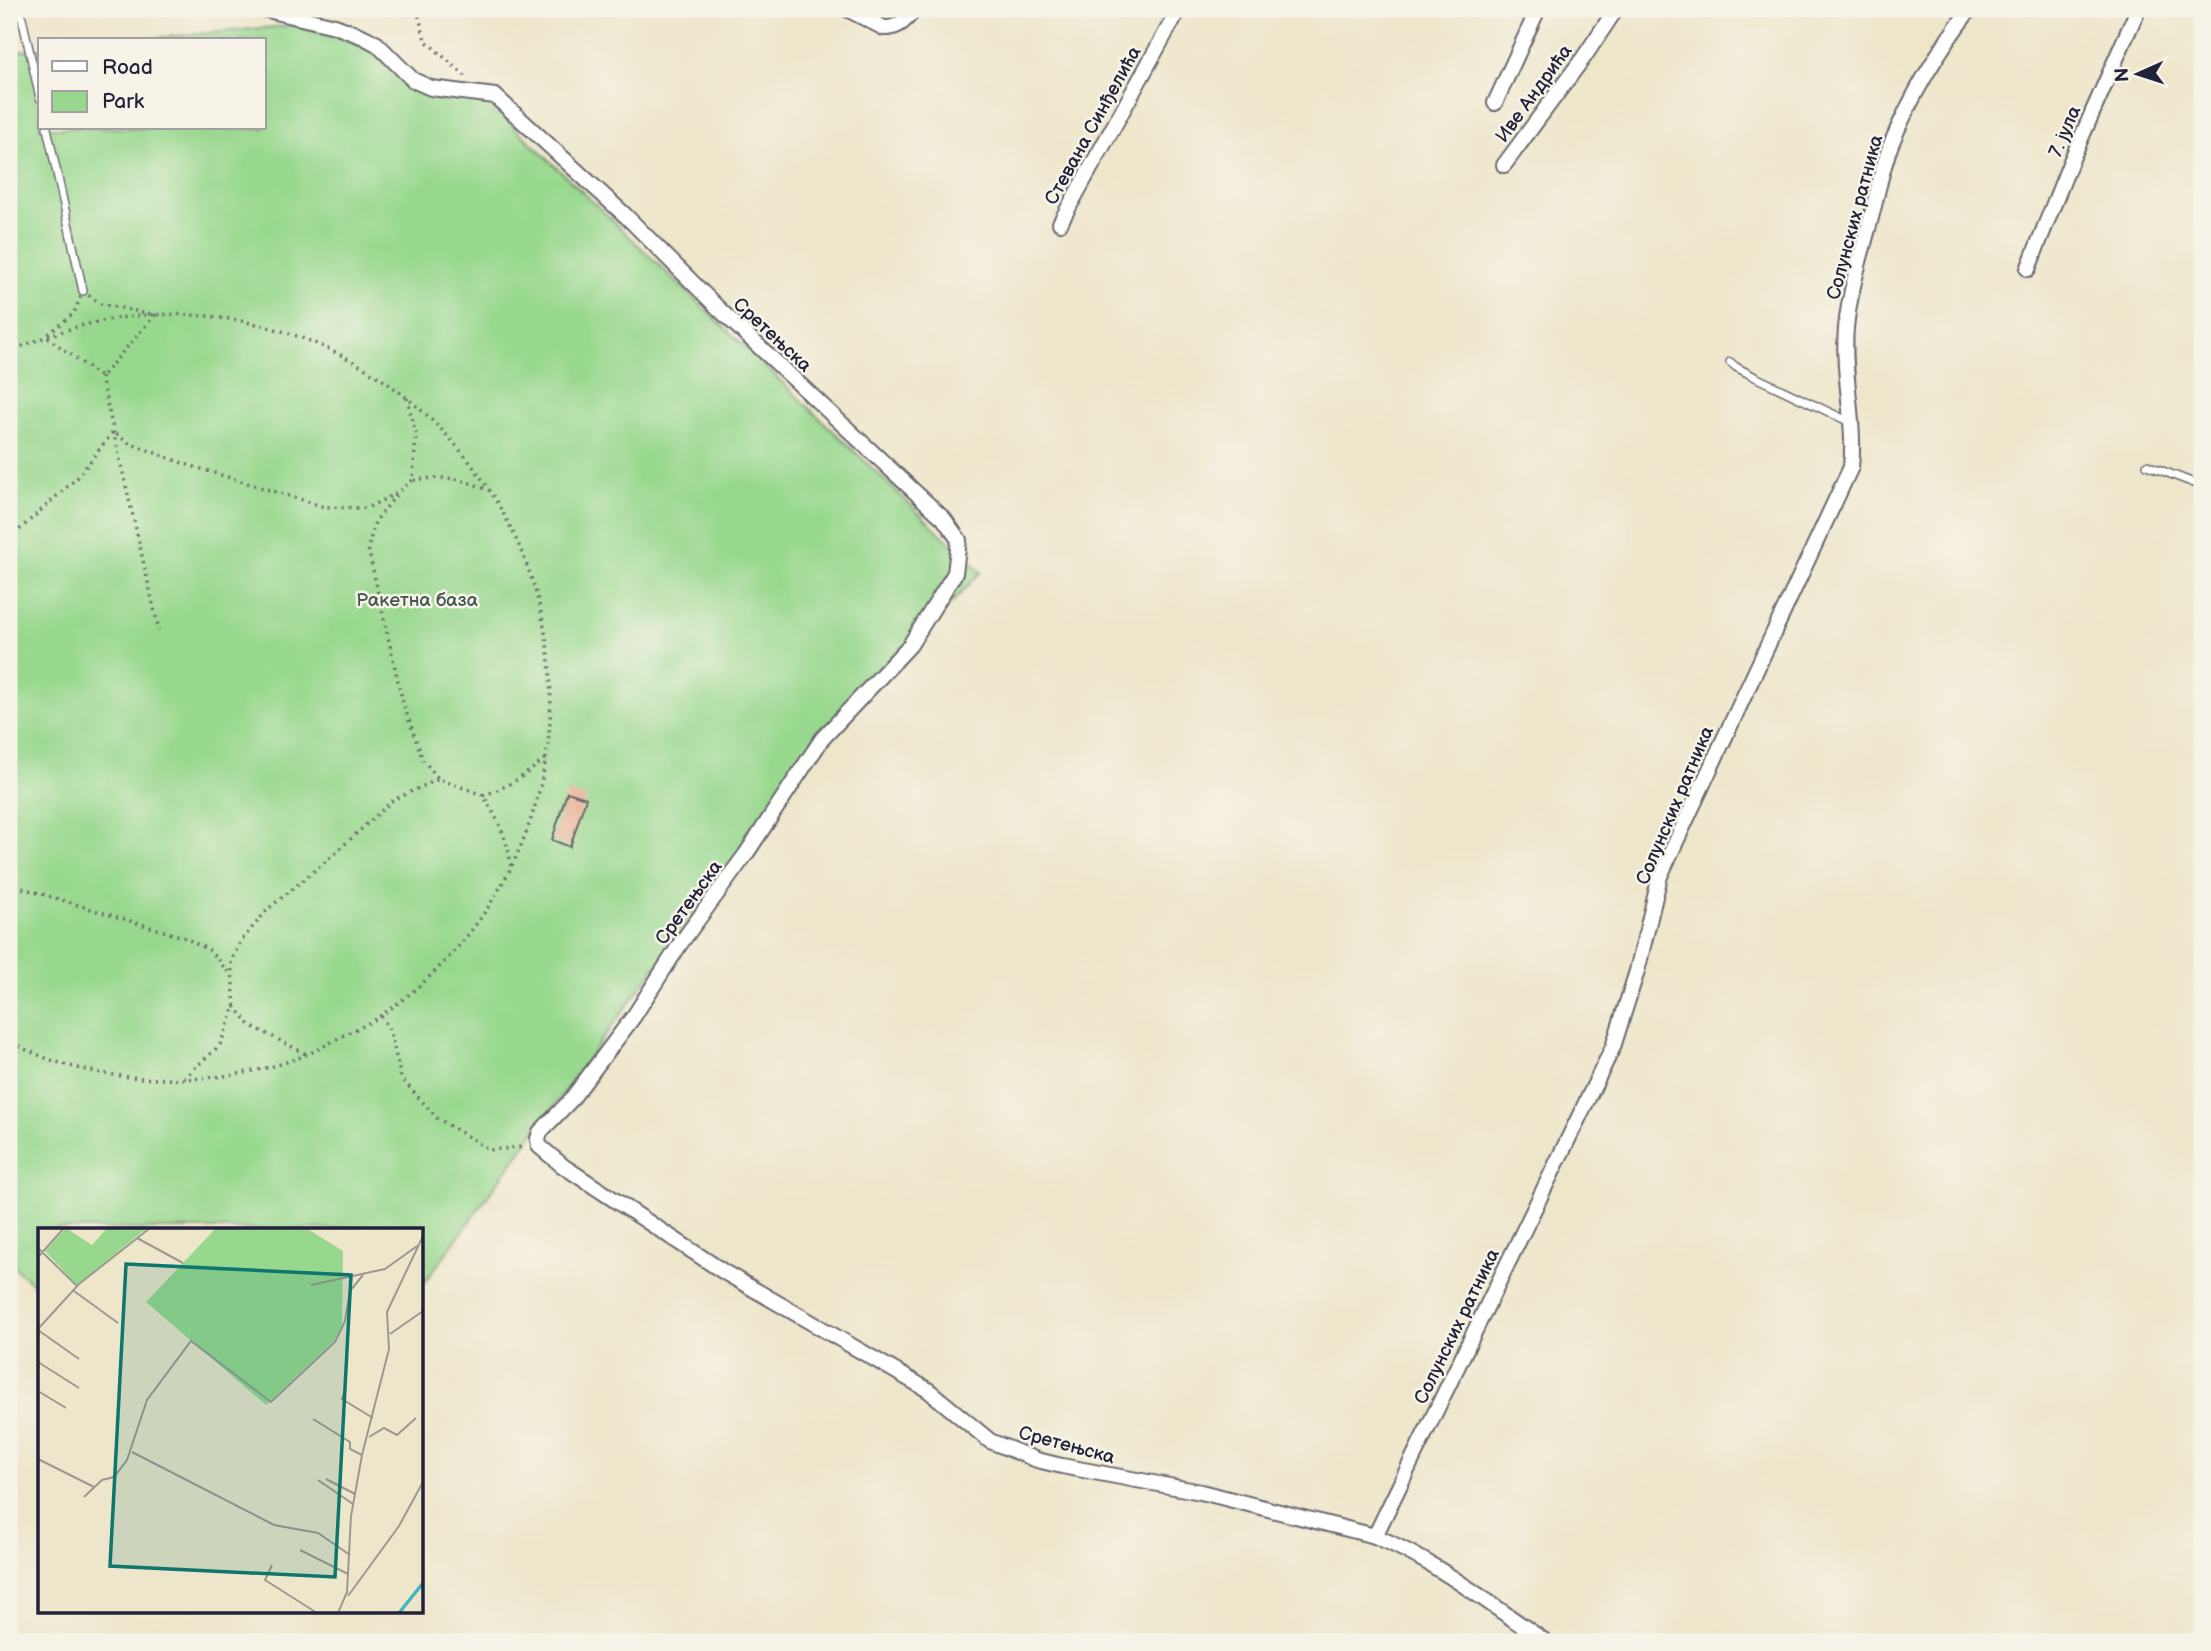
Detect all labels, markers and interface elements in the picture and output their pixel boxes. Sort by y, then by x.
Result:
legend [38,38,266,130]
north arrow [2102,38,2172,108]
street label: Иве Андрића [1491,40,1577,147]
street label: Стевана Синђелића [1040,42,1146,209]
text: Road [102,55,153,80]
text: N [2111,67,2134,83]
text: Park [102,89,145,114]
street label: 7. јула [2044,103,2086,161]
street label: Солунских ратника [1822,132,1889,302]
street label: Сретењска [728,293,816,377]
park label: Ракетна база [356,589,478,612]
street label: Солунских ратника [1632,723,1719,888]
street label: Сретењска [651,856,728,950]
inset map [38,1228,424,1612]
street label: Солунских ратника [1410,1245,1505,1408]
street label: Сретењска [1016,1422,1117,1469]

